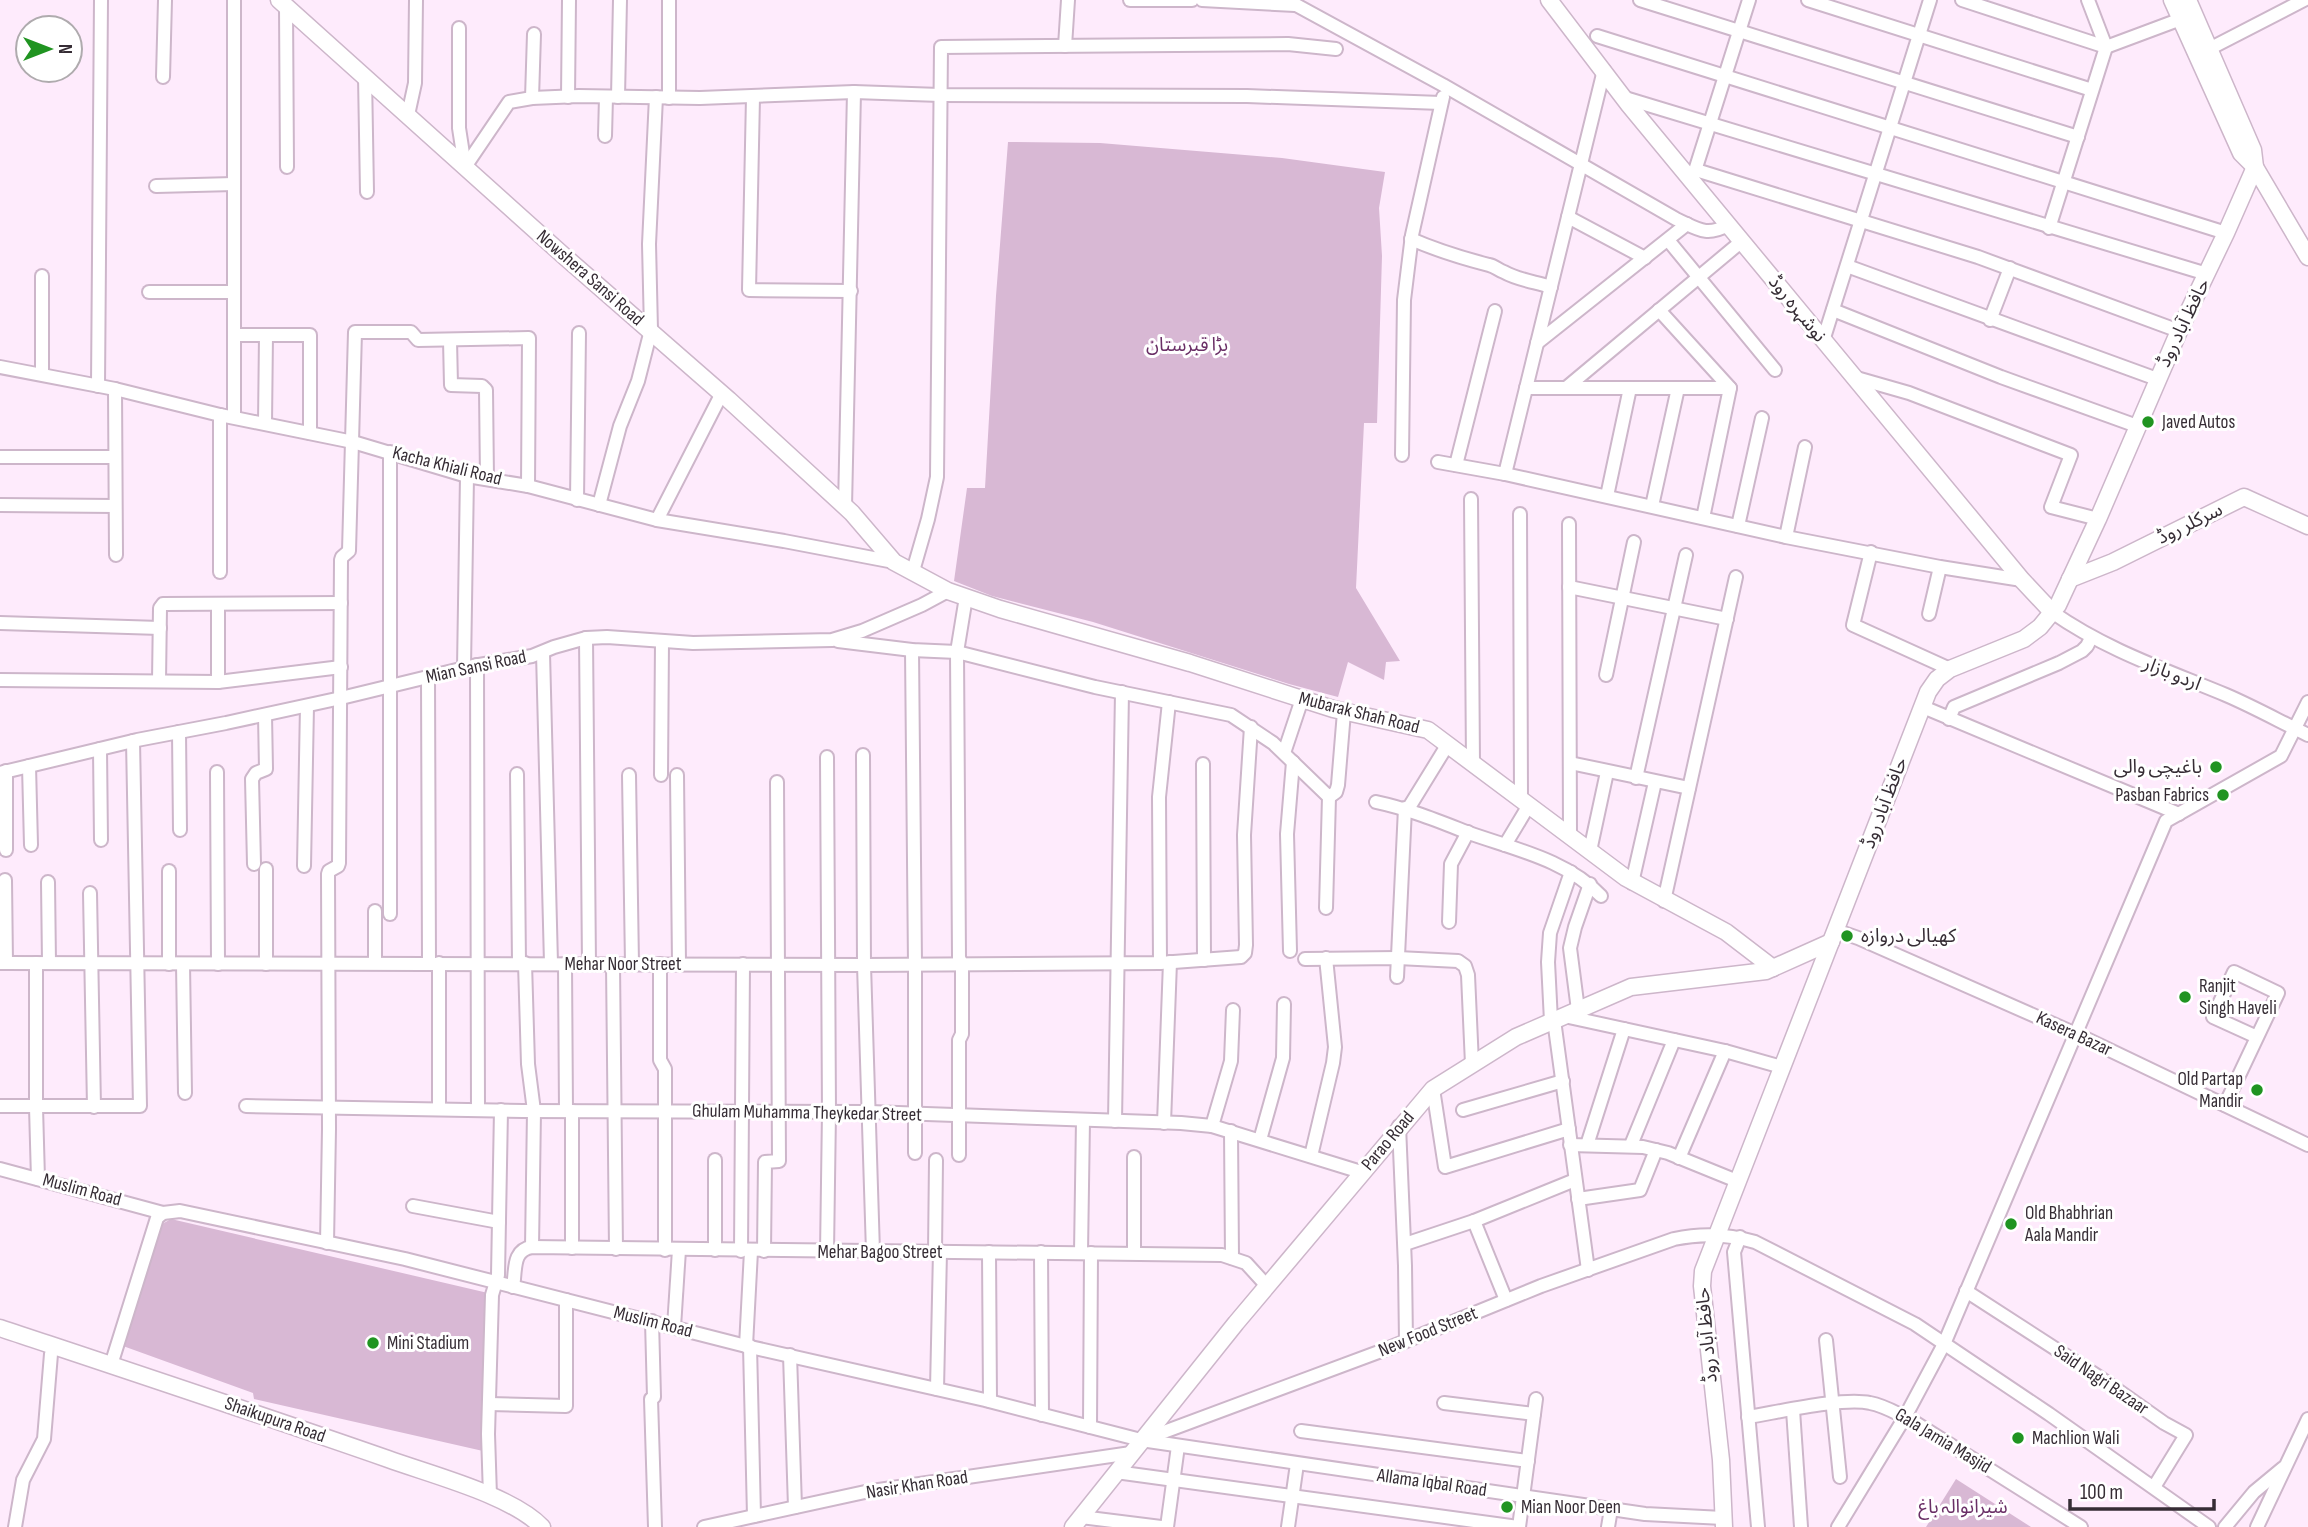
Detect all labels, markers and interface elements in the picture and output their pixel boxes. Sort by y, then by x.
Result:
north arrow [14,14,84,84]
text: N [53,44,76,54]
street label: Nowshera Sansi Road [532,225,648,331]
street label: نوشہرہ روڈ [1763,271,1831,347]
street label: حافظ آباد روڈ [2153,275,2215,371]
park label: بڑا قبرستان [1146,334,1228,357]
place label: Javed Autos [2161,411,2235,434]
marker: Javed Autos [2140,414,2156,430]
street label: Kacha Khiali Road [390,441,504,491]
street label: سرکلر روڈ [2153,498,2227,550]
street label: Mian Sansi Road [424,645,528,689]
street label: اردو بازار [2139,652,2204,696]
street label: Mubarak Shah Road [1296,687,1422,739]
street label: حافظ آباد روڈ [1857,754,1913,852]
place label: باغیچی والی [2114,756,2202,779]
marker: باغیچی والی [2208,759,2224,775]
place label: Pasban Fabrics [2115,784,2209,807]
marker: Pasban Fabrics [2215,787,2231,803]
place label: کھیالی دروازہ [1861,925,1957,948]
marker: کھیالی دروازہ [1839,928,1855,944]
street label: Mehar Noor Street [565,953,682,976]
place label: Ranjit Singh Haveli [2199,975,2277,1020]
marker: Ranjit Singh Haveli [2177,989,2193,1005]
street label: Kasera Bazar [2032,1006,2116,1062]
place label: Old Partap Mandir [2178,1068,2244,1113]
marker: Old Partap Mandir [2249,1082,2265,1098]
street label: Ghulam Muhamma Theykedar Street [692,1099,922,1127]
street label: Parao Road [1357,1107,1419,1175]
street label: Muslim Road [40,1168,124,1212]
place label: Old Bhabhrian Aala Mandir [2024,1202,2113,1247]
marker: Old Bhabhrian Aala Mandir [2003,1216,2019,1232]
street label: Mehar Bagoo Street [817,1241,943,1264]
street label: حافظ آباد روڈ [1691,1286,1723,1384]
street label: Muslim Road [611,1301,695,1343]
street label: New Food Street [1375,1302,1481,1362]
place label: Mini Stadium [387,1332,469,1355]
marker: Mini Stadium [365,1335,381,1351]
street label: Said Nagri Bazaar [2049,1340,2153,1420]
street label: Shaikupura Road [221,1392,329,1448]
street label: Gala Jamia Masjid [1891,1403,1995,1479]
place label: Machlion Wali [2032,1427,2119,1450]
marker: Machlion Wali [2010,1430,2026,1446]
street label: Allama Iqbal Road [1375,1464,1488,1502]
street label: Nasir Khan Road [864,1466,970,1504]
scale bar [2070,1468,2214,1512]
text: 100 m [2080,1480,2123,1505]
place label: Mian Noor Deen [1521,1496,1621,1519]
park label: شیرانوالہ باغ [1918,1496,2008,1520]
marker: Mian Noor Deen [1499,1499,1515,1515]

